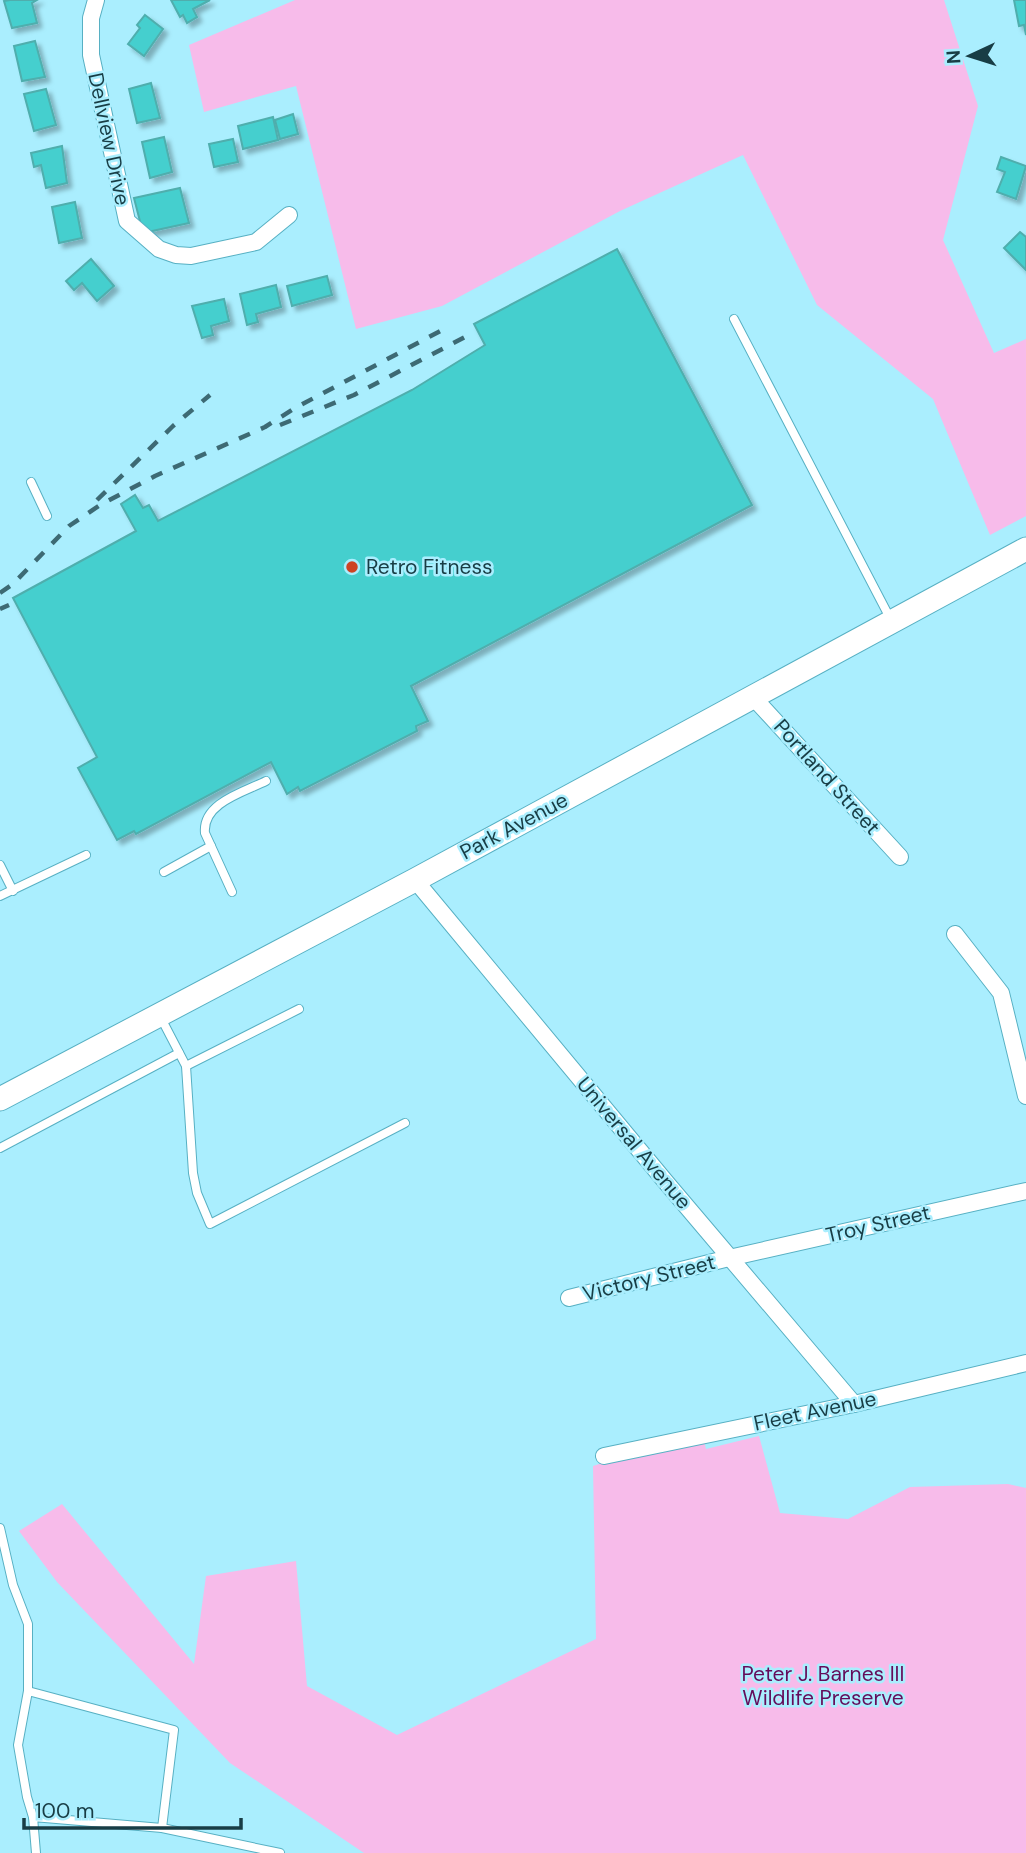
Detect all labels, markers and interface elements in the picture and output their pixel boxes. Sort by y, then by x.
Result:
north arrow [935,21,1005,91]
text: N [941,49,966,65]
street label: Dellview Drive [81,70,137,208]
place label: Retro Fitness [366,553,493,581]
marker: Retro Fitness [344,559,360,575]
street label: Portland Street [768,713,886,841]
street label: Park Avenue [455,786,573,866]
street label: Universal Avenue [570,1071,698,1215]
street label: Troy Street [823,1198,933,1250]
street label: Victory Street [580,1248,718,1308]
street label: Fleet Avenue [751,1384,879,1438]
park label: Peter J. Barnes III Wildlife Preserve [742,1660,904,1712]
scale bar [24,1786,242,1830]
text: 100 m [35,1797,95,1825]

